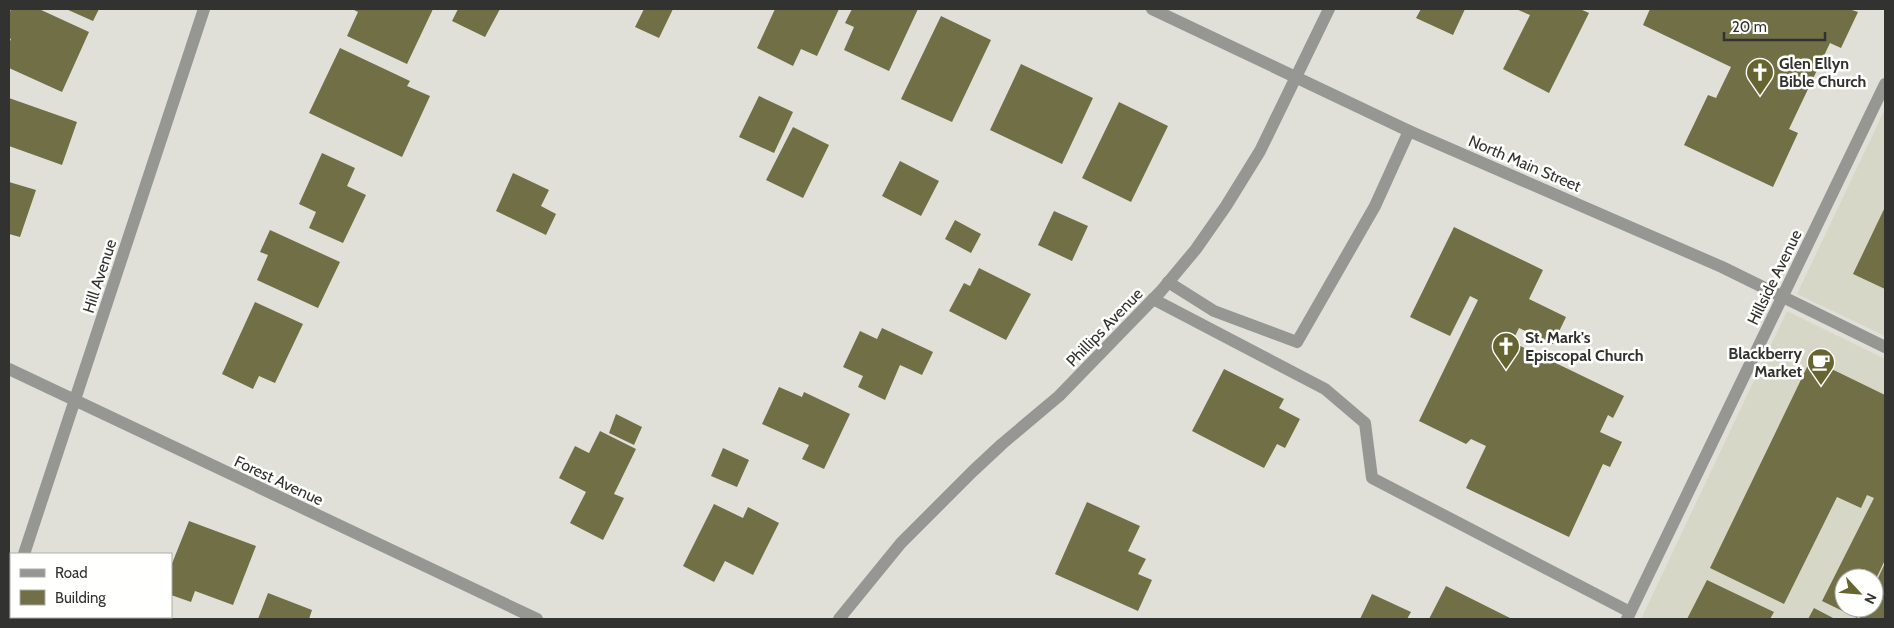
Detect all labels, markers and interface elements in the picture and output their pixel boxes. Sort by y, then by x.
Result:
scale bar [1724,10,1825,42]
text: 20 m [1732,18,1767,36]
place label: Glen Ellyn Bible Church [1779,54,1866,91]
church icon: Glen Ellyn Bible Church [1745,57,1775,96]
street label: North Main Street [1466,131,1584,196]
street label: Hillside Avenue [1743,227,1806,328]
street label: Hill Avenue [79,237,120,315]
street label: Phillips Avenue [1062,284,1147,371]
place label: St. Mark's Episcopal Church [1525,328,1644,365]
church icon: St. Mark's Episcopal Church [1491,331,1521,370]
place label: Blackberry Market [1728,344,1802,381]
cafe icon: Blackberry Market [1806,347,1836,386]
street label: Forest Avenue [231,452,326,509]
legend [10,553,172,618]
text: Road [55,564,88,582]
north arrow [1834,568,1884,618]
text: Building [55,589,106,607]
text: N [1860,590,1881,607]

